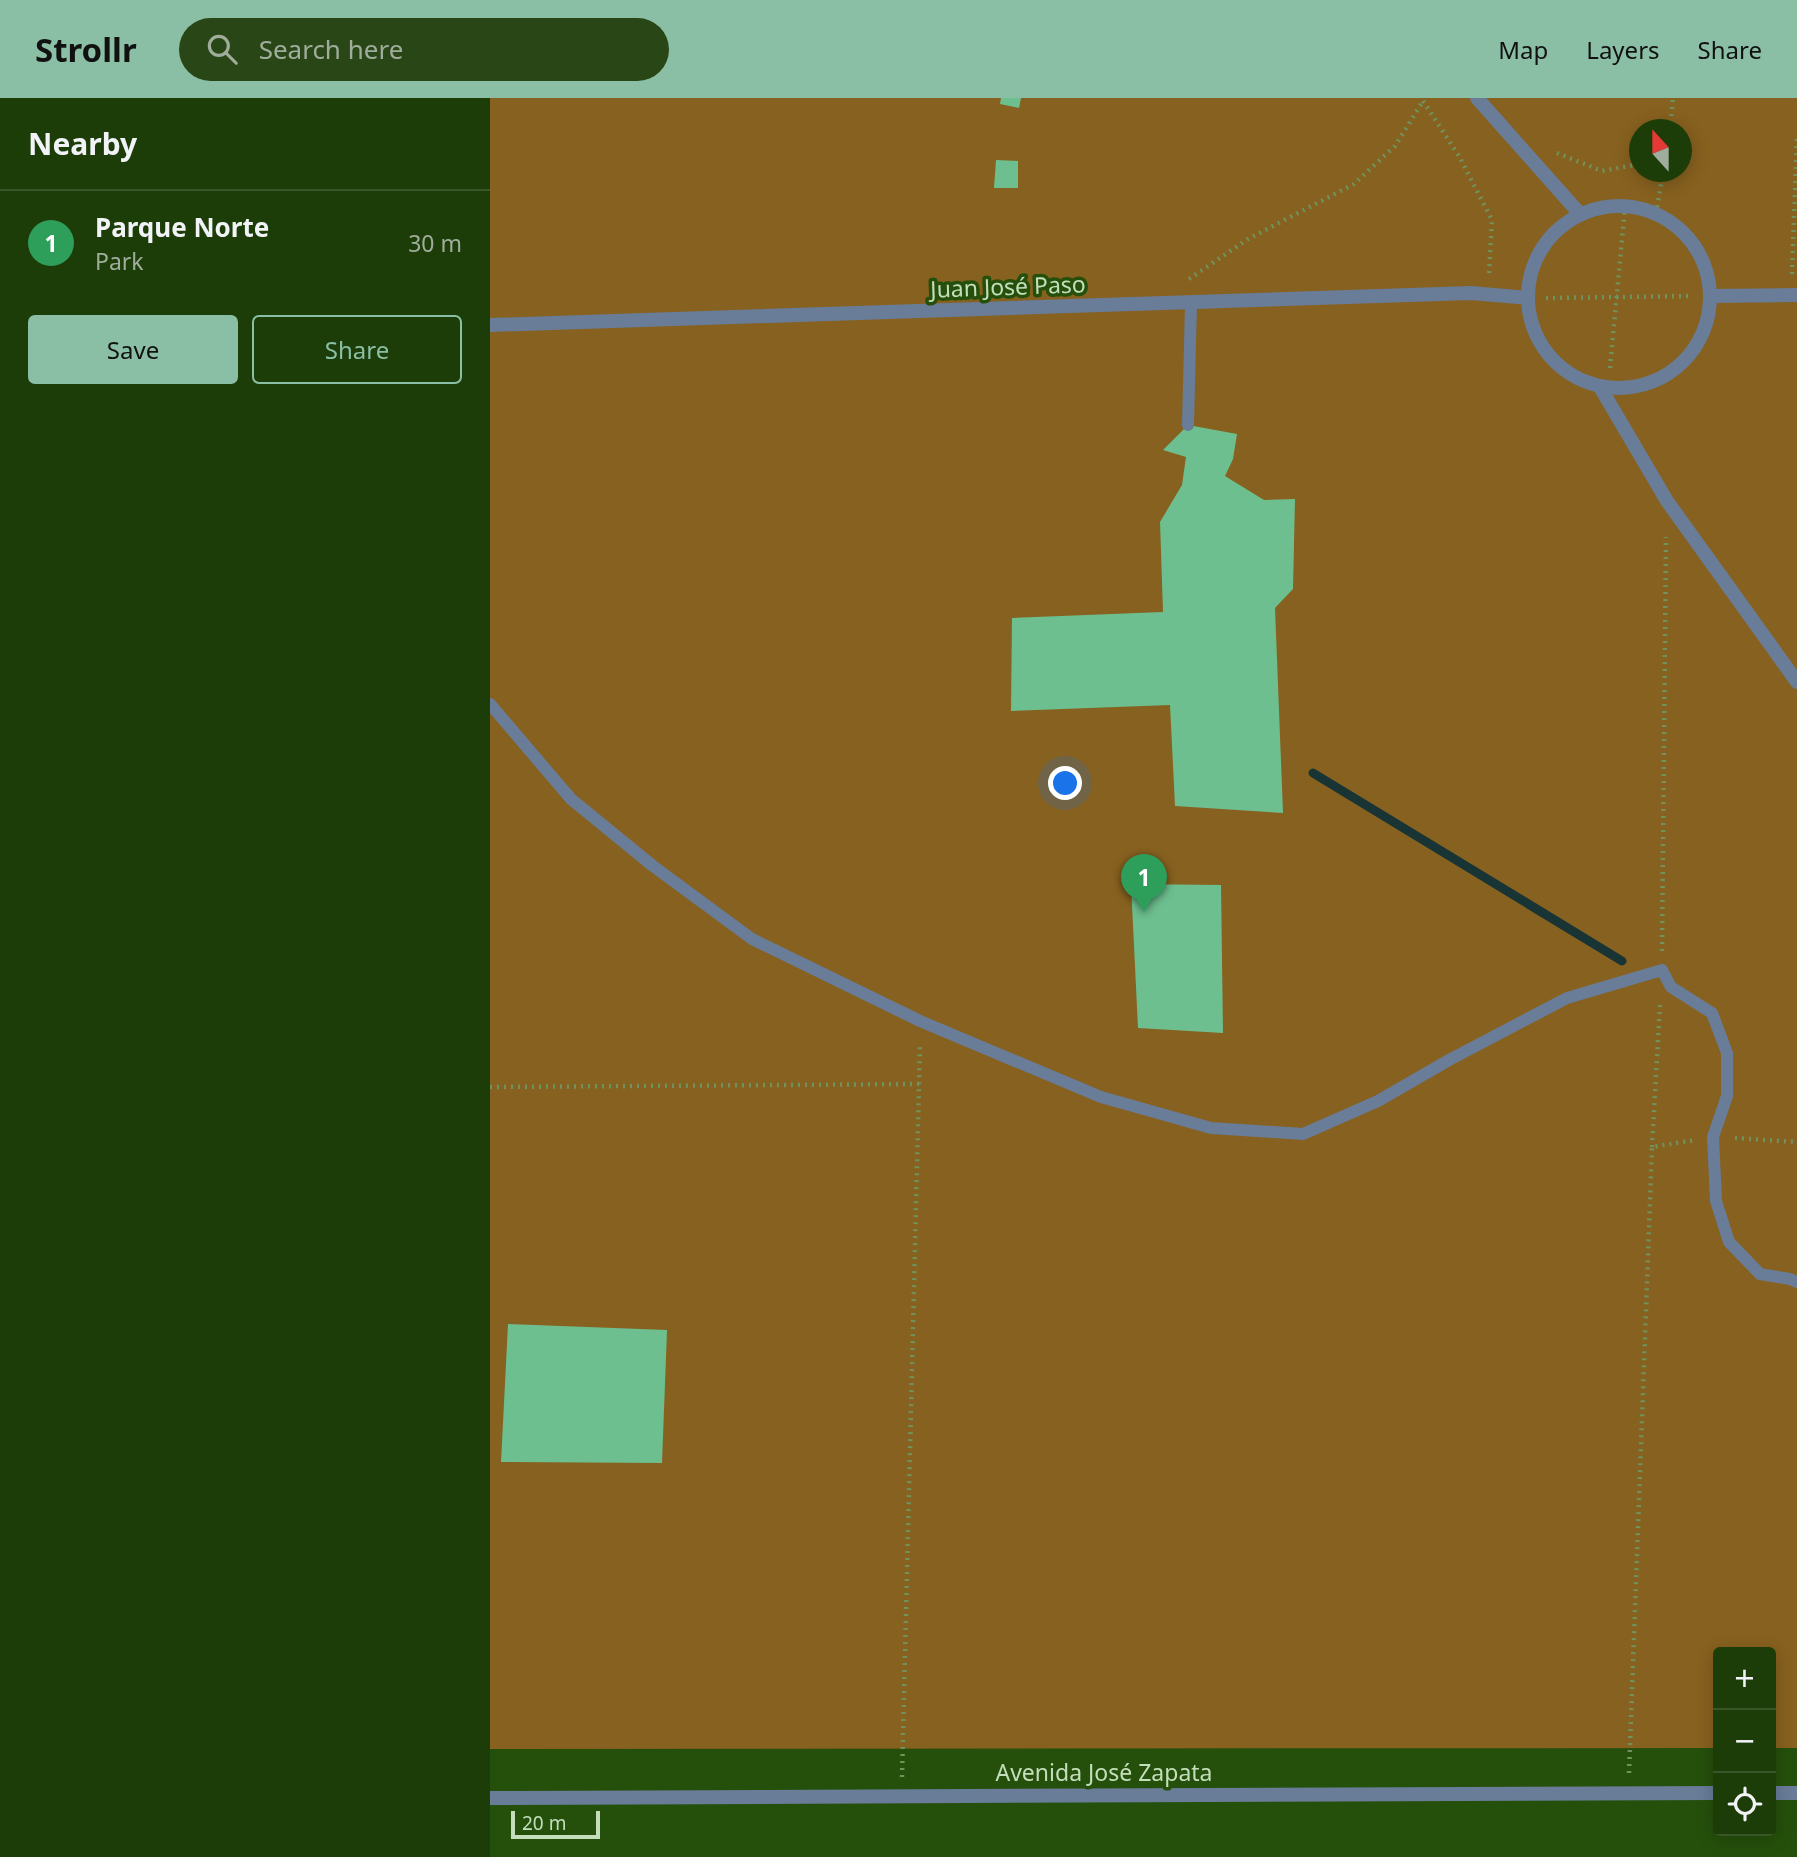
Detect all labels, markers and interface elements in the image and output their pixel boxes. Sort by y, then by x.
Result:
search box [179,18,669,81]
text: Strollr [35,27,137,72]
icon: search [203,30,241,68]
text: Search here [259,31,403,67]
text: Map [1498,33,1548,66]
text: Layers [1586,33,1660,66]
text: Share [1698,33,1762,66]
north arrow [1629,119,1692,182]
text: Nearby [28,123,137,164]
text: Parque Norte [95,209,269,245]
text: 1 [44,227,58,259]
text: 30 m [408,227,462,259]
text: Park [95,245,144,277]
street label: Juan José Paso [928,267,1086,305]
button: Save [28,315,238,384]
button: Share [252,315,462,384]
your location [1048,766,1082,800]
pin: 1 [1121,854,1167,912]
map controls [1713,1647,1776,1836]
button: + [1713,1647,1776,1710]
button: − [1713,1710,1776,1773]
street label: Avenida José Zapata [995,1756,1213,1788]
button: locate [1713,1773,1776,1836]
scale bar [511,1808,600,1840]
text: 20 m [522,1810,566,1836]

